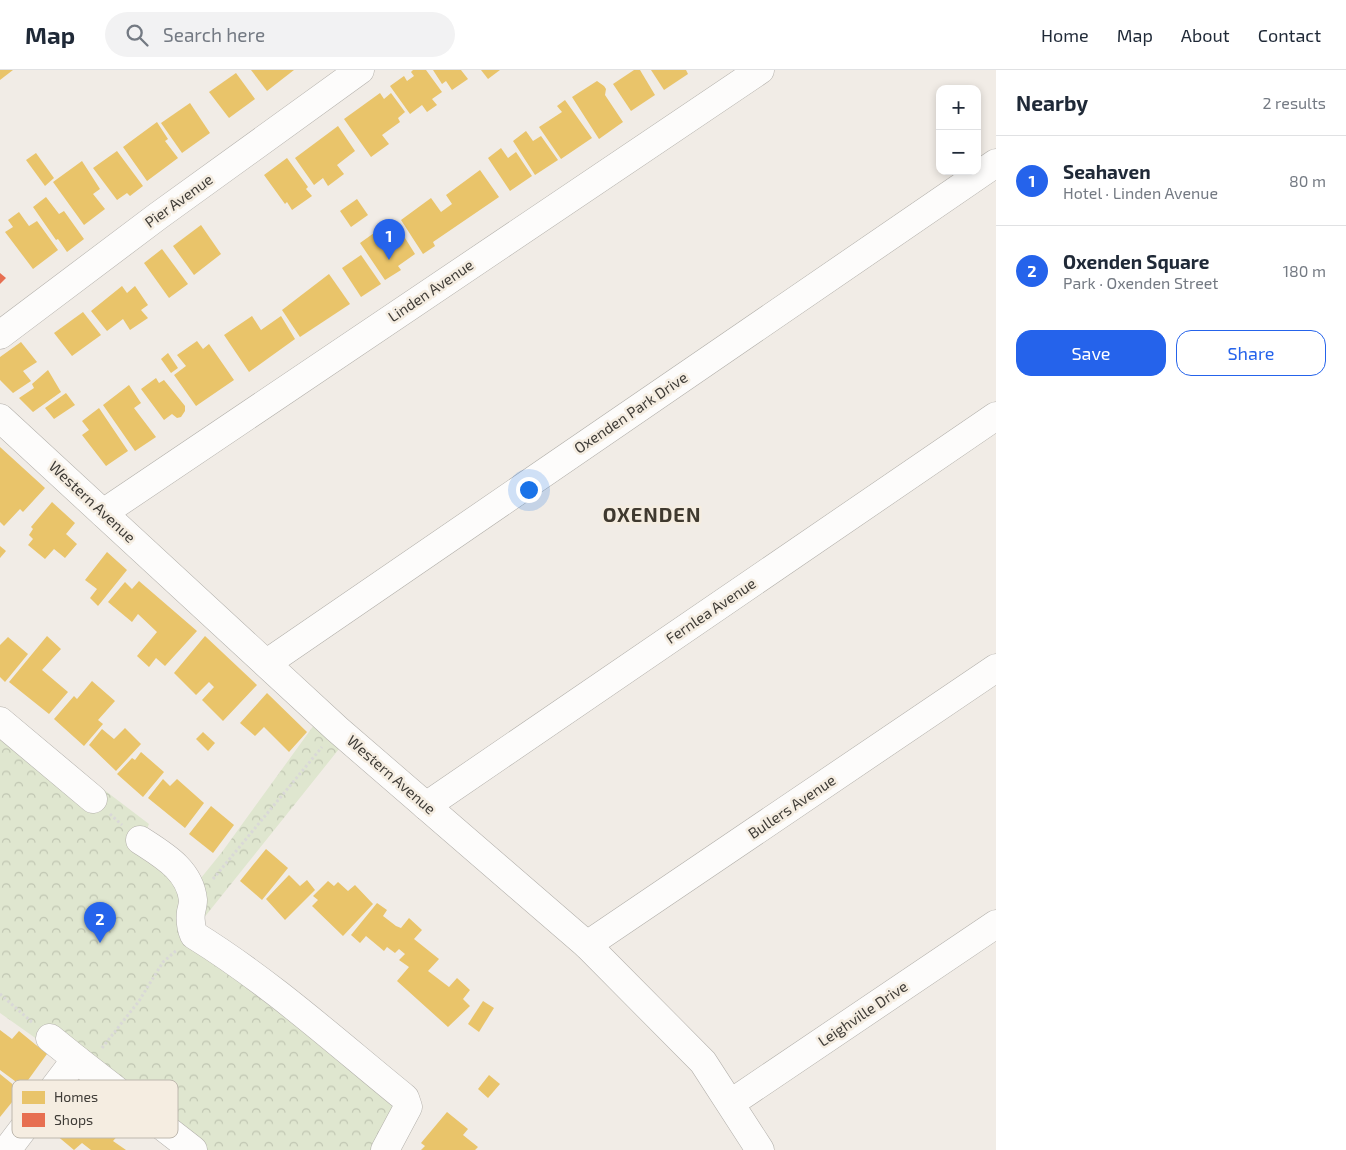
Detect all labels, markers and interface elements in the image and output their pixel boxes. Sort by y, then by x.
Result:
search box [105,12,455,57]
text: Map [25,20,75,49]
icon: search [123,21,151,49]
text: Search here [163,23,265,46]
text: Home [1041,24,1089,46]
text: Map [1117,24,1153,46]
text: About [1181,24,1230,46]
text: Contact [1258,24,1321,46]
map controls [936,85,981,175]
button: + [936,85,981,130]
text: Nearby [1016,90,1088,115]
text: 2 results [1263,93,1326,112]
button: − [936,130,981,175]
text: Seahaven [1063,160,1151,183]
street label: Pier Avenue [141,170,216,231]
text: 1 [1029,171,1035,190]
text: 80 m [1289,171,1326,190]
text: Hotel · Linden Avenue [1063,183,1218,202]
pin: 1 [373,219,405,260]
text: Oxenden Square [1063,250,1210,273]
street label: Linden Avenue [384,255,476,325]
text: 2 [1027,261,1037,280]
text: 180 m [1283,261,1326,280]
text: Park · Oxenden Street [1063,273,1218,292]
button: Save [1016,330,1166,376]
button: Share [1176,330,1326,376]
street label: Oxenden Park Drive [570,368,691,457]
street label: Western Avenue [46,457,140,546]
your location [516,477,542,503]
district label: OXENDEN [603,502,701,526]
street label: Fernlea Avenue [662,573,759,647]
street label: Western Avenue [344,731,440,818]
street label: Bullers Avenue [744,770,839,842]
pin: 2 [84,902,116,943]
street label: Leighville Drive [814,977,911,1050]
legend [12,1080,178,1138]
text: Homes [54,1088,98,1105]
text: Shops [54,1111,93,1128]

